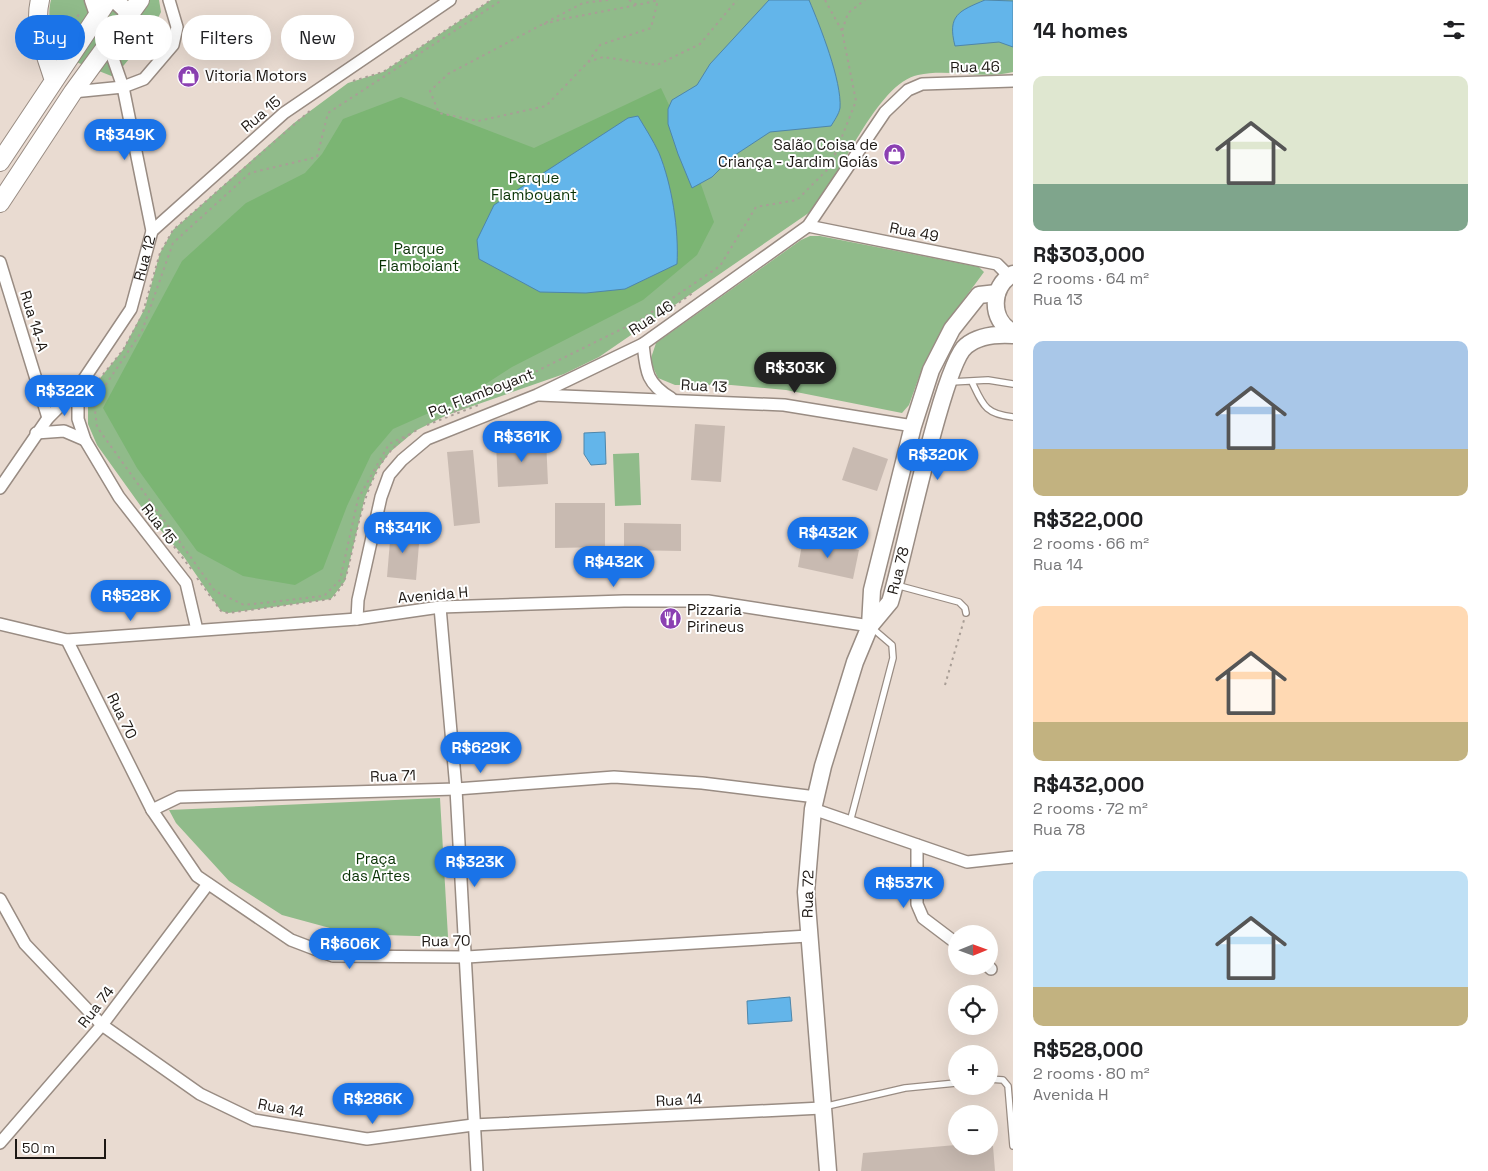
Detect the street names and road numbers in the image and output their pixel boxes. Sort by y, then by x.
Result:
street label: Rua 46 [950,57,1000,76]
street label: Rua 15 [237,91,285,136]
street label: Rua 49 [888,217,940,246]
street label: Rua 12 [129,233,159,283]
street label: Rua 14-A [16,288,53,354]
street label: Rua 46 [625,296,677,339]
street label: Pq. Flamboyant [425,364,536,421]
street label: Rua 13 [680,375,728,396]
street label: Rua 15 [138,500,181,548]
street label: Rua 78 [883,545,913,597]
street label: Avenida H [397,582,469,607]
street label: Rua 70 [103,690,142,742]
street label: Rua 71 [370,765,416,786]
street label: Rua 72 [798,870,817,918]
street label: Rua 70 [421,931,471,950]
street label: Rua 74 [73,982,118,1031]
street label: Rua 14 [655,1089,703,1110]
street label: Rua 14 [256,1094,306,1121]

